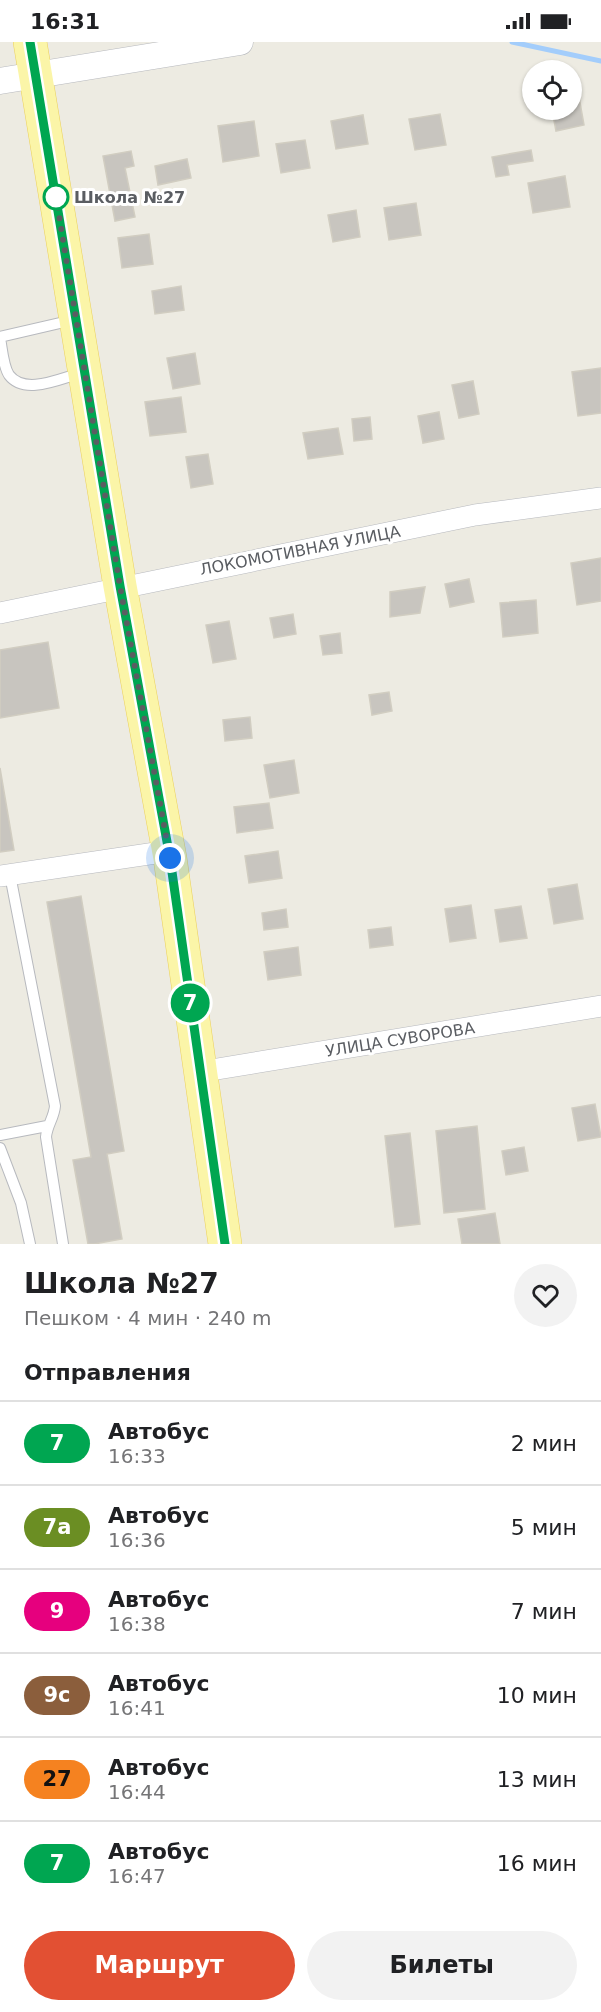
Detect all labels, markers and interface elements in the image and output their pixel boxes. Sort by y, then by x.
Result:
text: 16:31 [30,9,100,34]
map controls [522,60,582,120]
button: locate [522,60,582,120]
marker: Школа №27 [43,184,69,210]
place label: Школа №27 [74,188,185,207]
street label: ЛОКОМОТИВНАЯ УЛИЦА [198,522,402,579]
your location [155,843,185,873]
line badge: 7 [170,984,210,1022]
text: 7 [183,991,197,1015]
street label: УЛИЦА СУВОРОВА [324,1018,476,1061]
button: heart [514,1264,577,1327]
text: Школа №27 [24,1267,219,1300]
text: Пешком · 4 мин · 240 m [24,1306,271,1330]
text: Отправления [24,1360,191,1385]
text: Автобус [108,1419,210,1444]
text: 7 [50,1431,64,1455]
text: 2 мин [511,1431,577,1456]
text: 16:33 [108,1444,166,1468]
text: Автобус [108,1503,210,1528]
text: 7а [43,1515,71,1539]
text: 5 мин [511,1515,577,1540]
text: 16:36 [108,1528,166,1552]
text: Автобус [108,1587,210,1612]
text: 9 [50,1599,64,1623]
text: 7 мин [511,1599,577,1624]
text: 16:38 [108,1612,166,1636]
text: Автобус [108,1671,210,1696]
text: 9с [43,1683,71,1707]
text: 10 мин [497,1683,577,1708]
text: 16:41 [108,1696,166,1720]
text: Автобус [108,1755,210,1780]
text: 27 [42,1767,72,1791]
text: 13 мин [497,1767,577,1792]
text: 16:44 [108,1780,166,1804]
text: Автобус [108,1839,210,1864]
text: 7 [50,1851,64,1875]
text: 16 мин [497,1851,577,1876]
text: 16:47 [108,1864,166,1888]
button: Маршрут [24,1931,295,2000]
button: Билеты [307,1931,577,2000]

